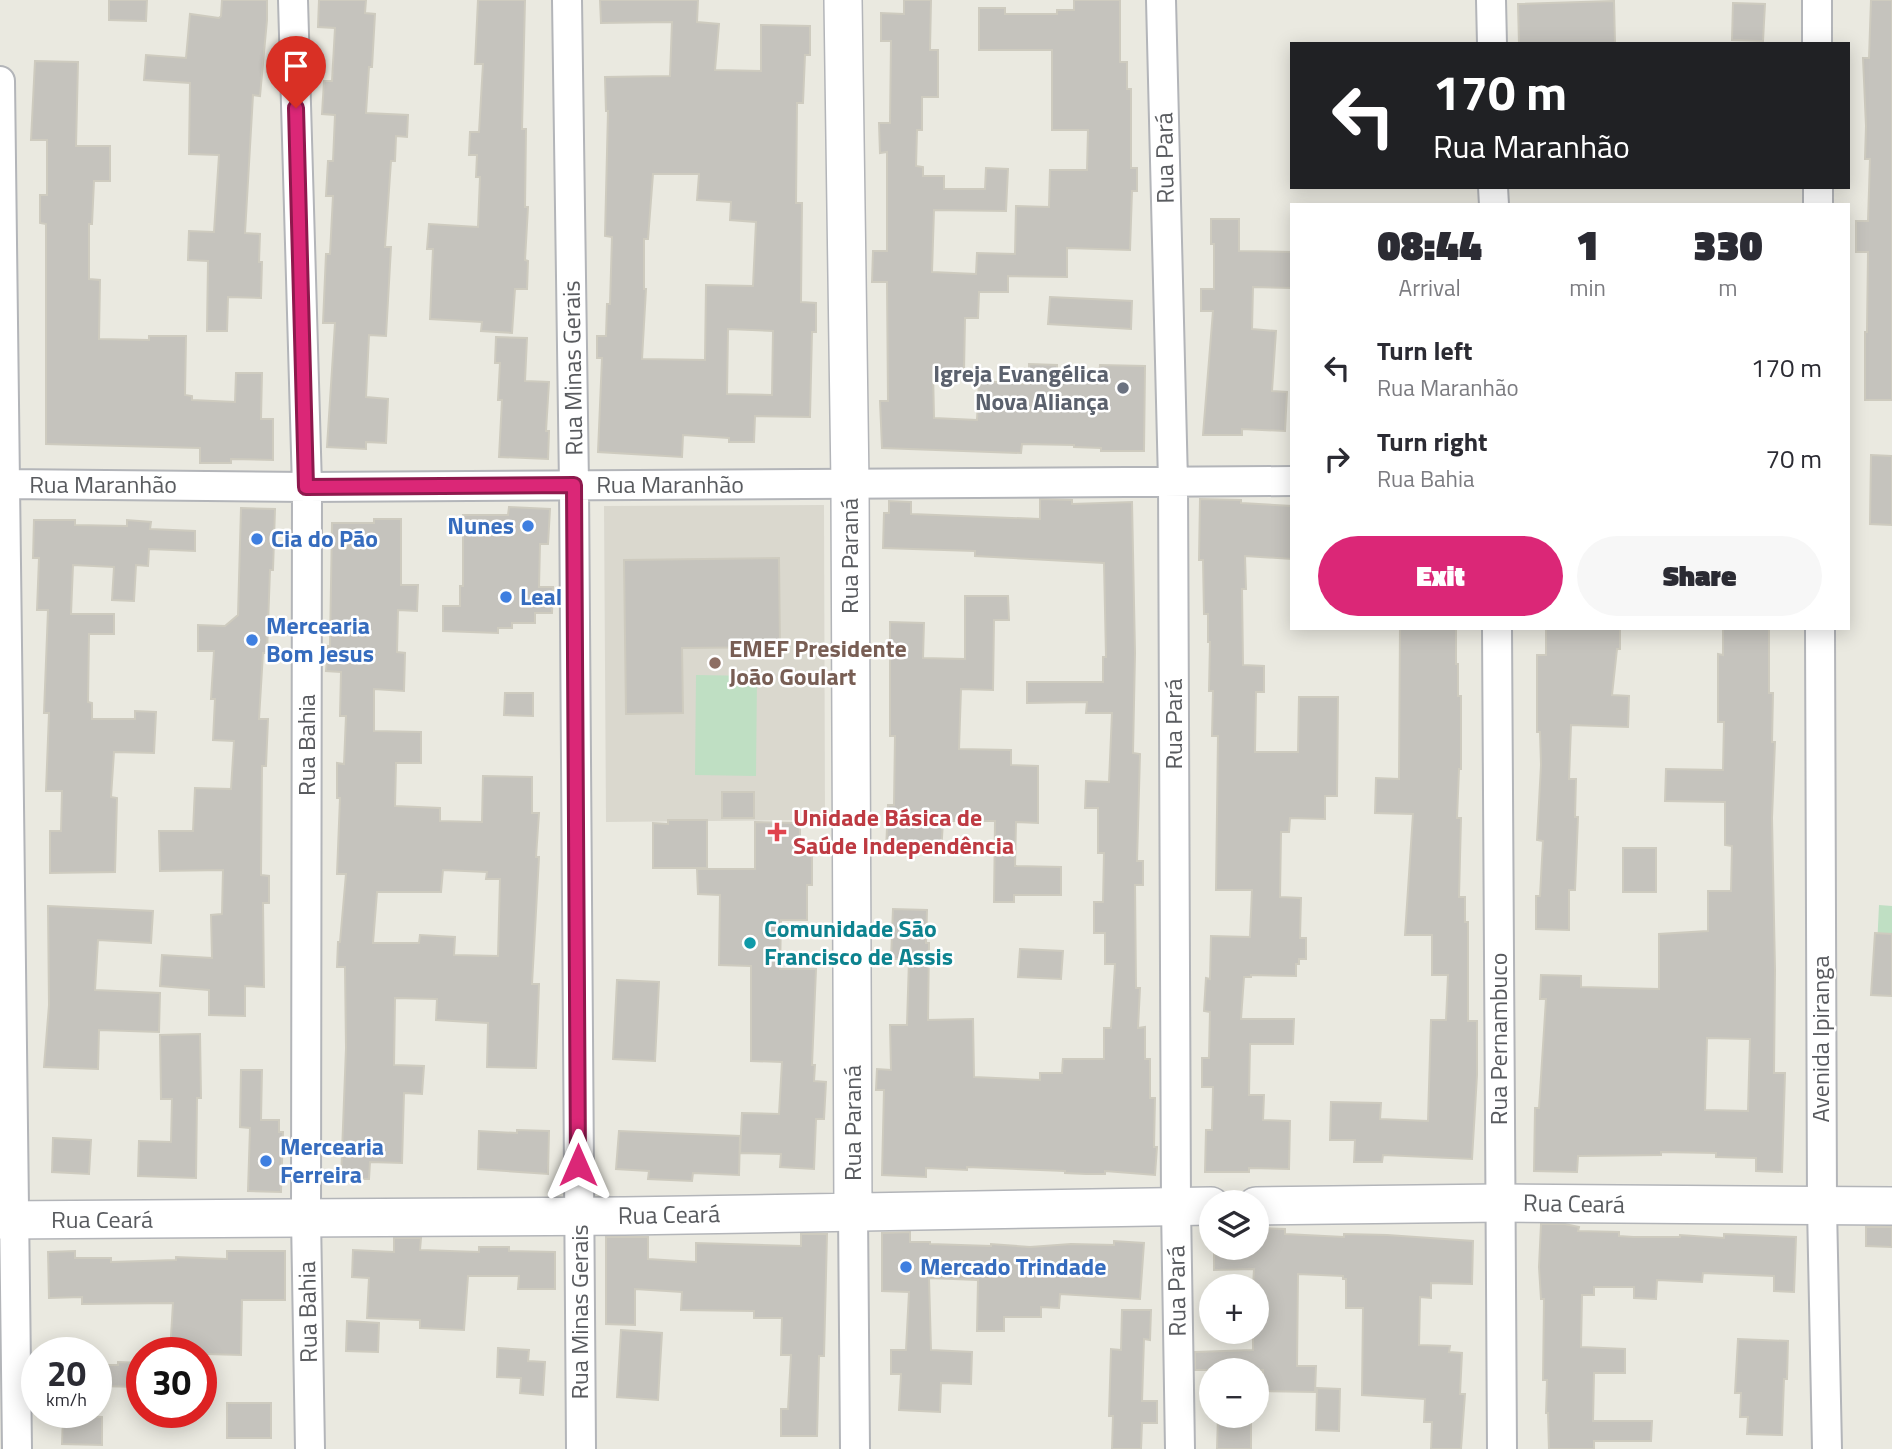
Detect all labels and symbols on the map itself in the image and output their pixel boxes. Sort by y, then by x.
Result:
pin [266,36,326,108]
street label: Rua Pará [1145,112,1183,204]
street label: Rua Minas Gerais [552,280,592,456]
place label: Igreja Evangélica Nova Aliança [933,355,1109,419]
marker: Igreja Evangélica Nova Aliança [1115,380,1131,396]
street label: Rua Maranhão [29,466,177,502]
street label: Rua Maranhão [596,466,744,502]
street label: Rua Paraná [831,498,867,614]
place label: Nunes [447,507,514,543]
marker: Nunes [520,518,536,534]
place label: Cia do Pão [271,520,378,556]
marker: Cia do Pão [249,531,265,547]
place label: Leal [520,578,562,614]
marker: Leal [498,589,514,605]
place label: Mercearia Bom Jesus [266,607,374,671]
place label: EMEF Presidente João Goulart [729,630,907,694]
marker: Mercearia Bom Jesus [244,632,260,648]
marker: EMEF Presidente João Goulart [707,655,723,671]
street label: Rua Pará [1155,678,1191,770]
street label: Rua Bahia [288,694,324,796]
place label: Unidade Básica de Saúde Independência [793,799,1014,863]
marker: Unidade Básica de Saúde Independência [767,822,787,842]
place label: Comunidade São Francisco de Assis [764,910,953,974]
marker: Comunidade São Francisco de Assis [742,935,758,951]
street label: Rua Pernambuco [1480,953,1516,1125]
street label: Avenida Ipiranga [1802,956,1838,1122]
street label: Rua Paraná [834,1065,870,1181]
place label: Mercearia Ferreira [280,1128,384,1192]
position arrow [541,1128,615,1202]
marker: Mercearia Ferreira [258,1153,274,1169]
street label: Rua Ceará [1523,1184,1625,1222]
street label: Rua Ceará [618,1195,720,1233]
street label: Rua Ceará [51,1201,153,1237]
street label: Rua Minas Gerais [561,1224,597,1400]
street label: Rua Pará [1157,1245,1195,1337]
place label: Mercado Trindade [920,1248,1106,1284]
marker: Mercado Trindade [898,1259,914,1275]
street label: Rua Bahia [288,1261,326,1363]
speed limit sign: 30 [126,1337,217,1428]

